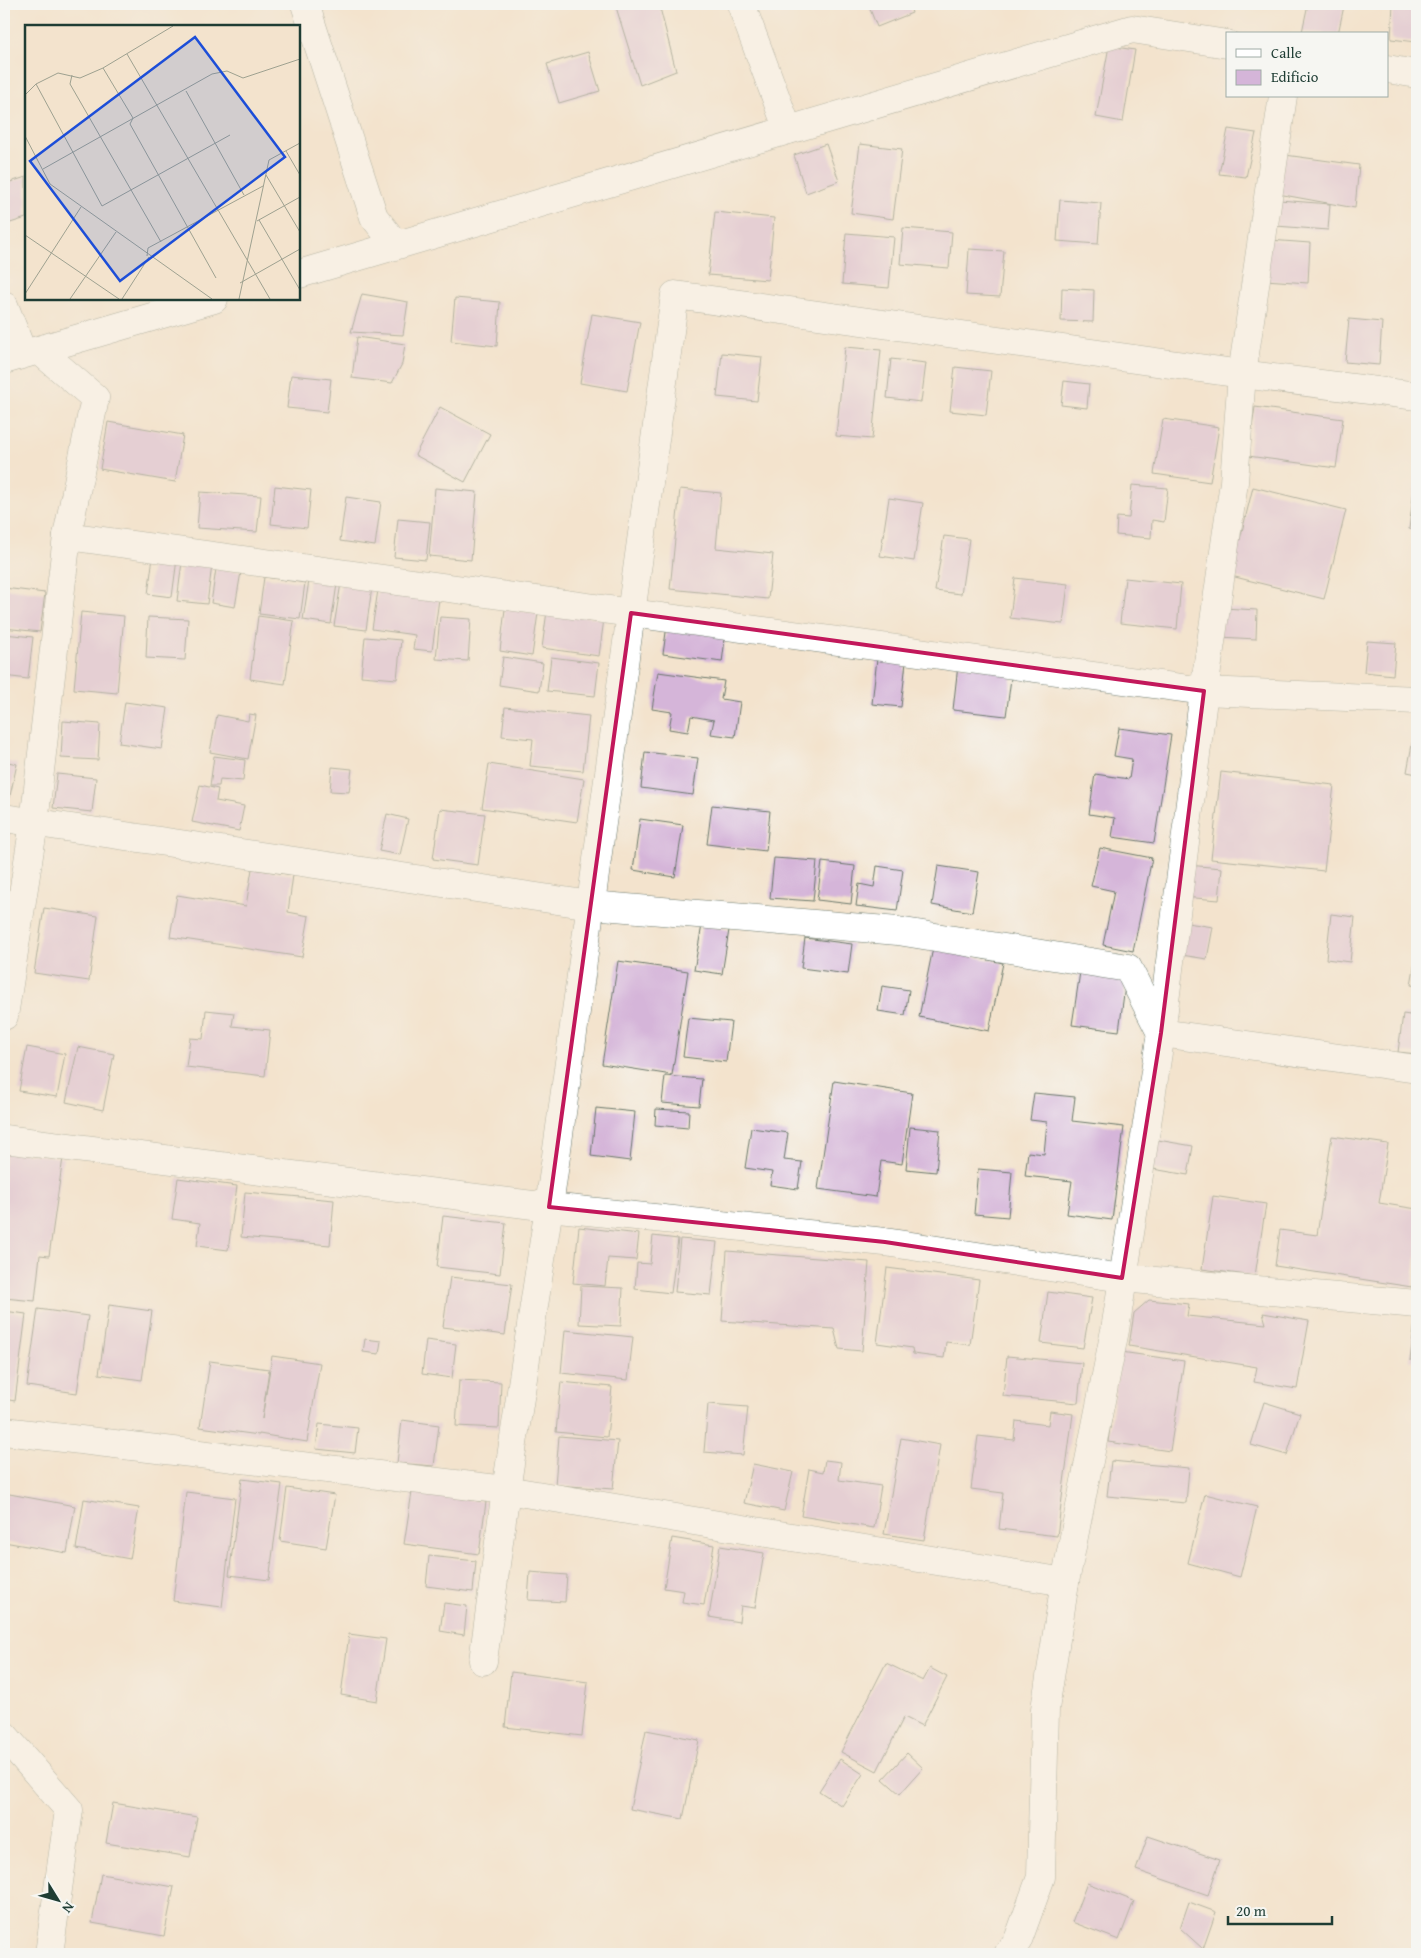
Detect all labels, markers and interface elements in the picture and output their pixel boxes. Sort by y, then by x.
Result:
inset map [25,25,300,300]
legend [1226,32,1388,98]
text: Calle [1271,42,1302,63]
text: Edificio [1271,66,1319,87]
north arrow [32,1876,82,1926]
scale bar [1228,1893,1332,1925]
text: N [57,1898,79,1918]
text: 20 m [1236,1900,1267,1921]

